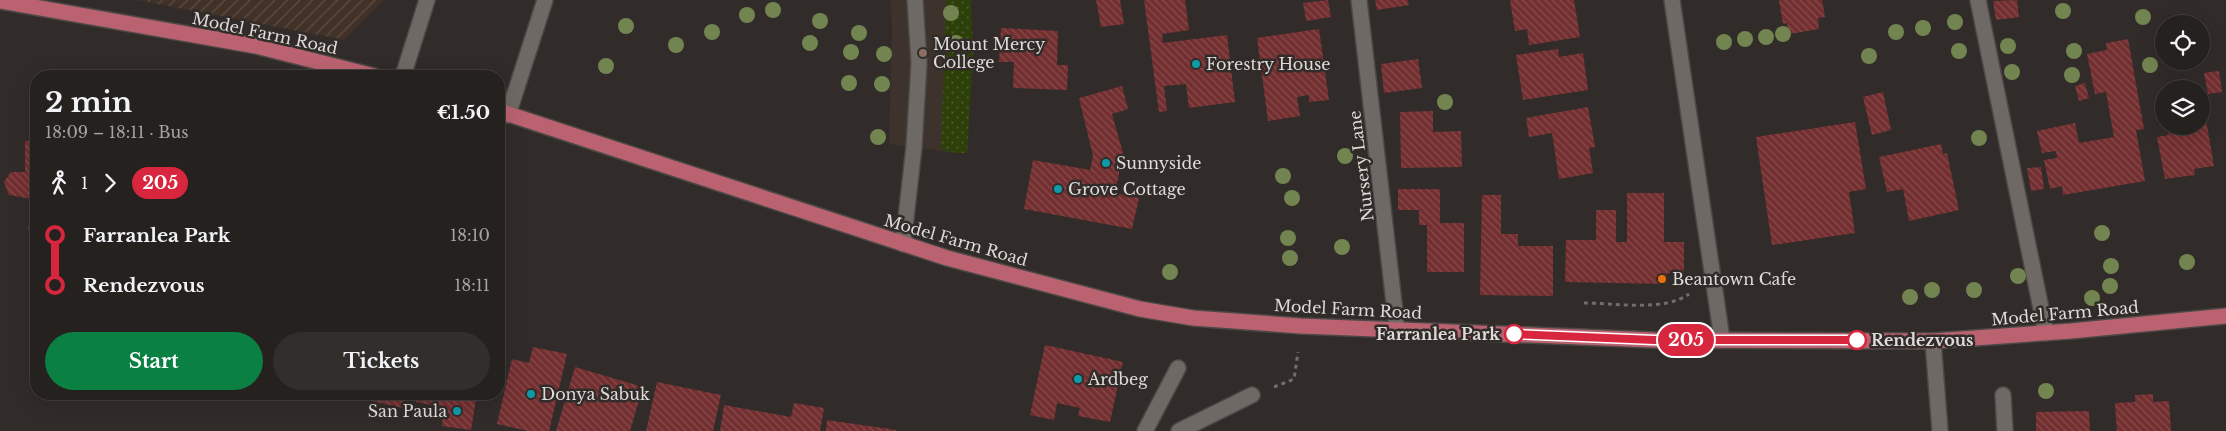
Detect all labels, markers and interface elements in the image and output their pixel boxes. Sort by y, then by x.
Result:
street label: Model Farm Road [190,8,340,58]
map controls [2155,15,2210,135]
button: locate [2155,15,2210,70]
place label: Mount Mercy College [933,34,1046,72]
marker: Mount Mercy College [917,47,929,59]
place label: Forestry House [1206,54,1330,74]
marker: Forestry House [1190,58,1202,70]
button: layers [2155,80,2210,135]
text: 2 min [45,85,132,120]
text: €1.50 [437,101,490,124]
street label: Nursery Lane [1344,109,1378,223]
text: 18:09 – 18:11 · Bus [45,122,188,142]
place label: Sunnyside [1116,153,1201,173]
marker: Sunnyside [1100,157,1112,169]
icon: walk [45,169,73,197]
icon: forward [96,169,124,197]
text: 205 [142,172,178,194]
text: 1 [81,173,88,193]
place label: Grove Cottage [1068,179,1186,199]
marker: Grove Cottage [1052,183,1064,195]
street label: Model Farm Road [882,210,1030,270]
text: Farranlea Park [83,224,230,247]
text: 18:10 [450,225,490,245]
place label: Beantown Cafe [1672,269,1796,289]
marker: Beantown Cafe [1656,273,1668,285]
text: Rendezvous [83,274,205,297]
text: 18:11 [454,275,490,295]
street label: Model Farm Road [1273,295,1423,323]
street label: Model Farm Road [1990,297,2140,329]
place label: Farranlea Park [1376,324,1500,344]
marker: Farranlea Park [1504,324,1524,344]
line badge: 205 [1657,324,1715,356]
text: 205 [1668,329,1704,351]
marker: Rendezvous [1847,330,1867,350]
place label: Rendezvous [1871,330,1974,350]
button: Start [45,332,263,390]
button: Tickets [273,332,490,390]
place label: Ardbeg [1087,369,1148,389]
marker: Ardbeg [1072,373,1084,385]
place label: Donya Sabuk [541,384,650,404]
marker: Donya Sabuk [525,388,537,400]
place label: San Paula [368,401,447,421]
marker: San Paula [451,405,463,417]

